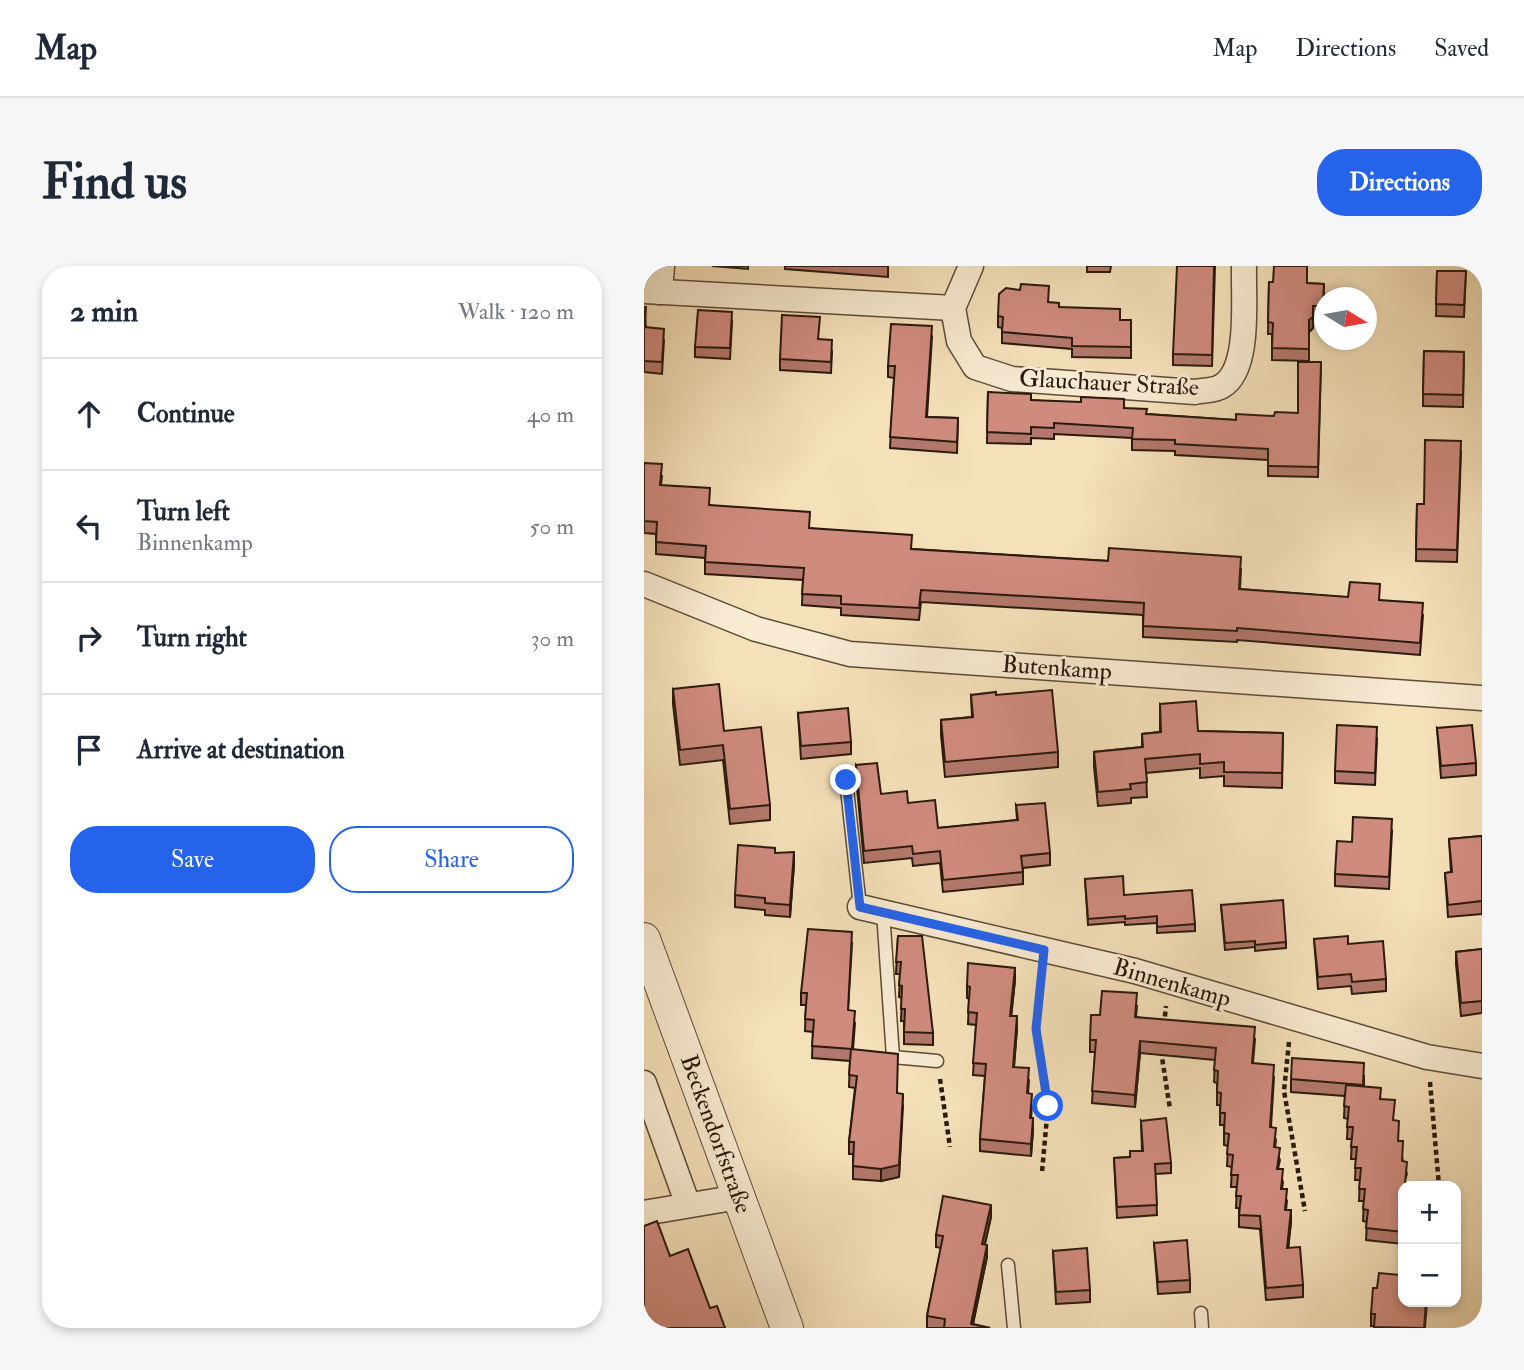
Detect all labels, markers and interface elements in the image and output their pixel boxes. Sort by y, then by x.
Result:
text: Map [35,28,97,69]
text: Map [1212,33,1257,64]
text: Directions [1295,33,1396,64]
text: Saved [1434,33,1489,64]
button: Directions [1317,149,1482,216]
text: Find us [42,152,187,213]
north arrow [1314,287,1377,350]
text: 2 min [70,293,138,330]
text: Walk · 120 m [458,297,574,326]
street label: Glauchauer Straße [1018,363,1200,403]
icon: ahead [70,395,108,433]
text: Continue [137,398,235,430]
text: 40 m [527,400,574,429]
text: Turn left [137,496,230,528]
icon: left [70,507,108,545]
text: 50 m [530,512,574,541]
text: Binnenkamp [137,528,253,557]
icon: right [70,619,108,657]
text: Turn right [137,622,247,654]
text: 30 m [531,624,574,653]
street label: Butenkamp [1001,649,1113,687]
icon: arrive [70,731,108,769]
text: Arrive at destination [137,734,345,766]
route end [830,764,861,795]
button: Save [70,826,315,893]
button: Share [329,826,574,893]
street label: Binnenkamp [1110,951,1234,1015]
street label: Beckendorfstraße [673,1050,759,1218]
route start [1032,1090,1063,1121]
map controls [1398,1181,1461,1307]
button: + [1398,1181,1461,1244]
button: − [1398,1244,1461,1307]

